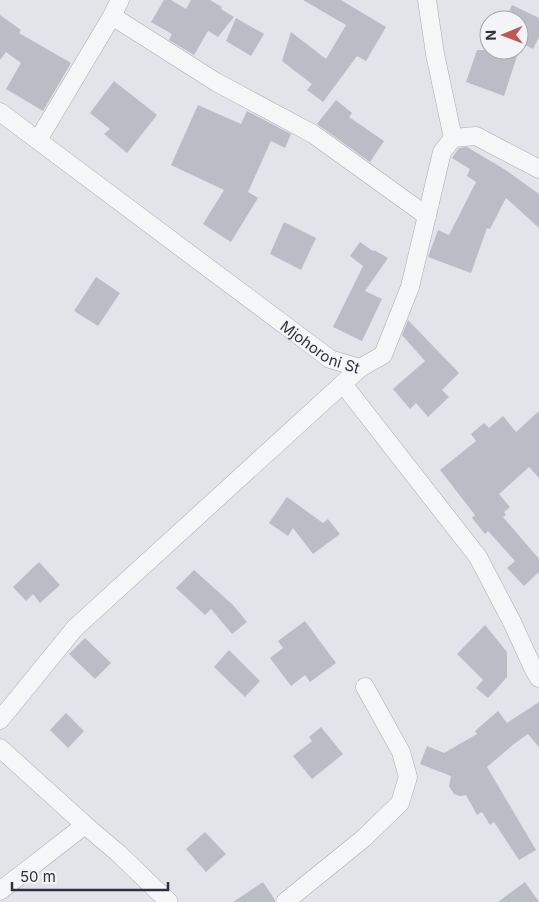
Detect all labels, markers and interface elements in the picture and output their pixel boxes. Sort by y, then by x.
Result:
north arrow [479,10,529,60]
text: N [482,30,499,41]
street label: Mjohoroni St [277,316,362,377]
scale bar [12,860,169,892]
text: 50 m [20,867,56,886]

